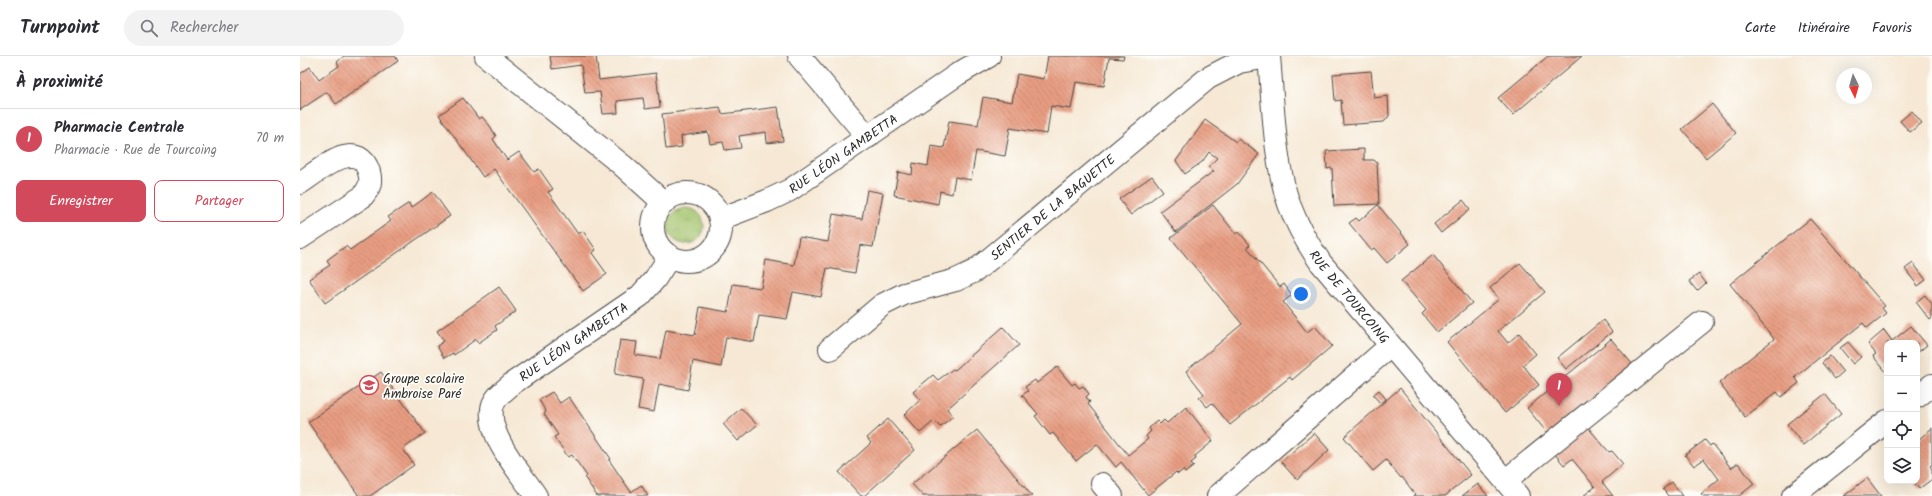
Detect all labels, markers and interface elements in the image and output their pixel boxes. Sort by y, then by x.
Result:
search box [124,10,404,46]
text: Turnpoint [20,13,100,43]
text: Rechercher [170,16,238,40]
icon: search [138,17,160,39]
text: Carte [1744,17,1776,39]
text: Itinéraire [1798,17,1850,39]
text: Favoris [1872,17,1912,39]
north arrow [1836,68,1872,104]
text: À proximité [16,69,103,96]
street label: RUE LÉON GAMBETTA [785,109,903,200]
text: Pharmacie Centrale [54,116,184,140]
text: 1 [27,128,31,149]
text: 70 m [256,128,284,149]
text: Pharmacie · Rue de Tourcoing [54,140,217,161]
street label: SENTIER DE LA BAGUETTE [986,150,1121,266]
button: Enregistrer [16,180,146,222]
button: Partager [154,180,284,222]
street label: RUE DE TOURCOING [1303,246,1394,349]
your location [1291,284,1311,304]
street label: RUE LÉON GAMBETTA [515,298,633,388]
map controls [1884,340,1920,484]
button: + [1884,340,1920,376]
place label: Groupe scolaire Ambroise Paré [383,369,465,405]
pin: 1 [1546,373,1572,406]
school or university icon: Groupe scolaire Ambroise Paré [358,374,380,396]
button: − [1884,376,1920,412]
button: locate [1884,412,1920,448]
button: layers [1884,448,1920,484]

